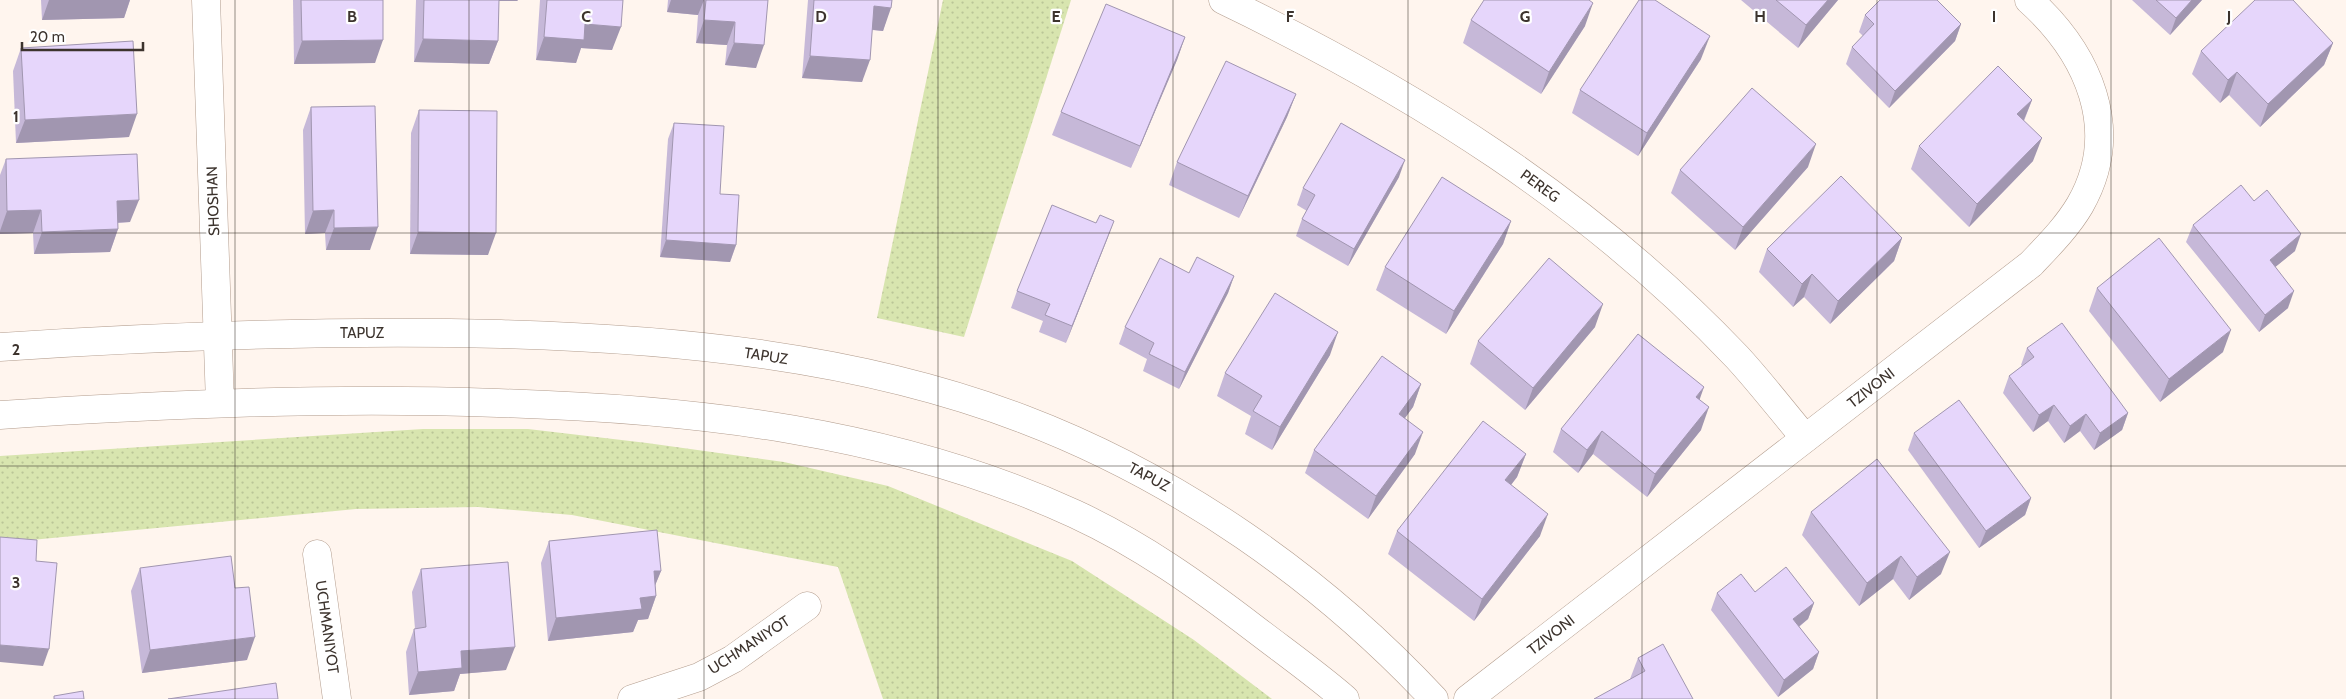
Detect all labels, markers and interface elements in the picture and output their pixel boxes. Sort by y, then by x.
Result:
text: B [347,7,357,26]
text: C [581,7,591,26]
text: D [815,7,827,26]
text: E [1051,7,1061,26]
text: F [1286,7,1295,26]
text: G [1520,7,1530,26]
text: H [1754,7,1766,26]
text: I [1992,7,1996,26]
text: J [2226,7,2231,26]
scale bar [22,20,144,52]
text: 20 m [30,28,65,46]
text: 1 [13,107,19,126]
street label: SHOSHAN [203,166,223,236]
street label: PEREG [1517,166,1563,206]
street label: TAPUZ [340,324,385,342]
text: 2 [12,340,20,359]
street label: TAPUZ [743,344,790,368]
street label: TZIVONI [1844,364,1898,412]
street label: TAPUZ [1125,459,1173,496]
text: 3 [12,573,20,592]
street label: UCHMANIYOT [312,579,342,675]
street label: TZIVONI [1524,611,1578,659]
street label: UCHMANIYOT [705,612,793,678]

